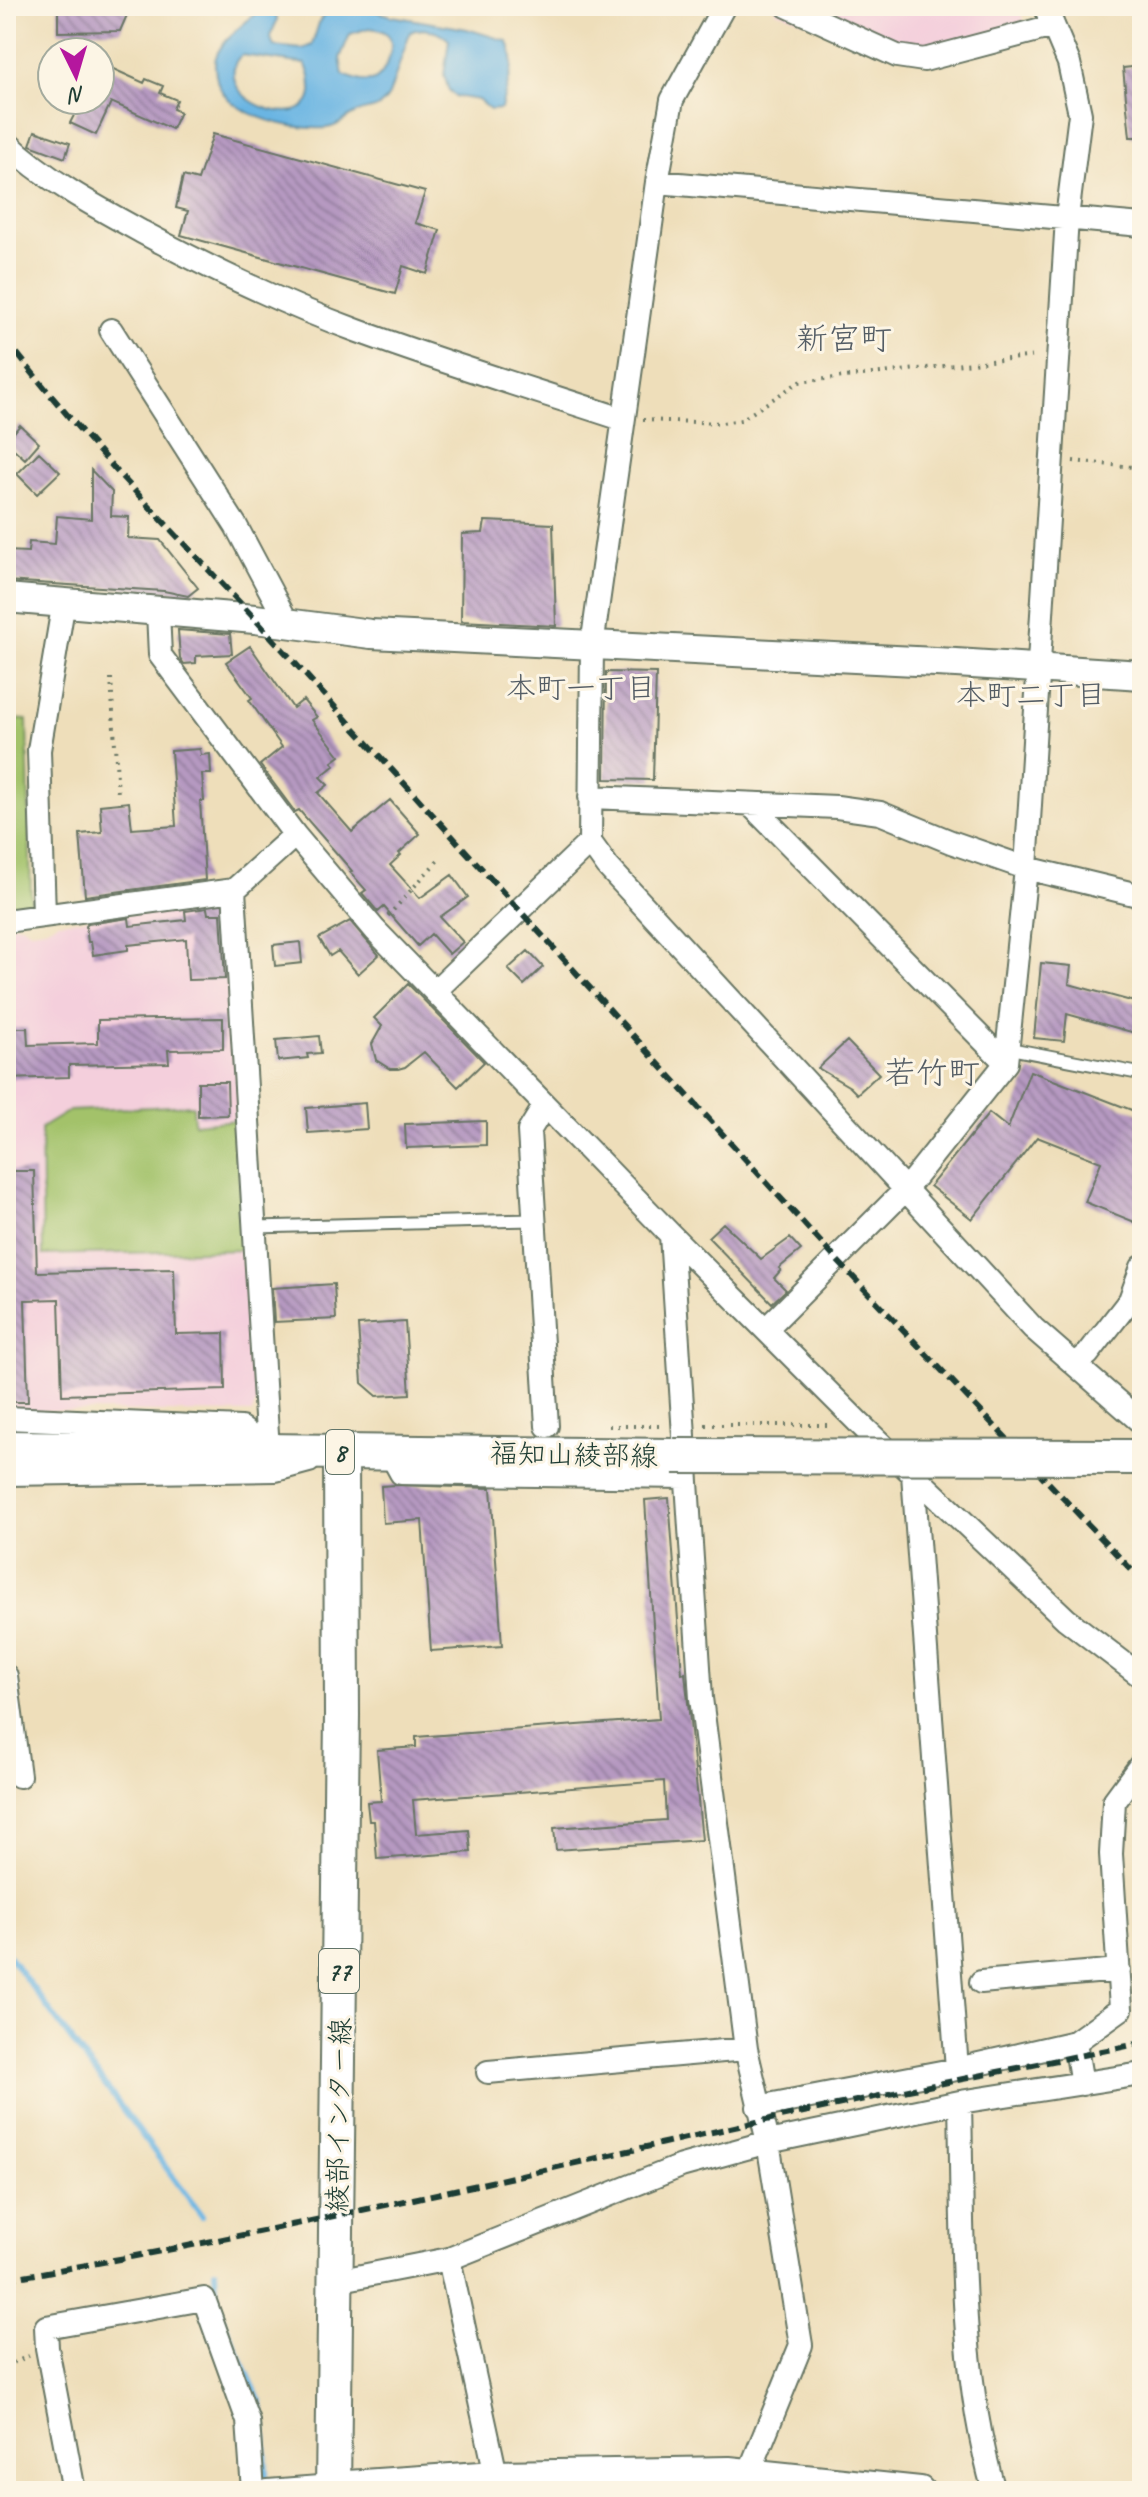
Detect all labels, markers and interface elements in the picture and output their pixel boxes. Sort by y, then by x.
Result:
north arrow [36,36,116,116]
text: N [66,80,86,110]
district label: 新宮町 [796,318,892,359]
district label: 本町一丁目 [506,669,656,707]
district label: 本町二丁目 [956,676,1106,714]
district label: 若竹町 [884,1052,980,1093]
road number: 8 [326,1430,354,1474]
street label: 福知山綾部線 [490,1436,658,1473]
road number: 77 [319,1949,359,1993]
street label: 綾部インター線 [319,2017,358,2213]

